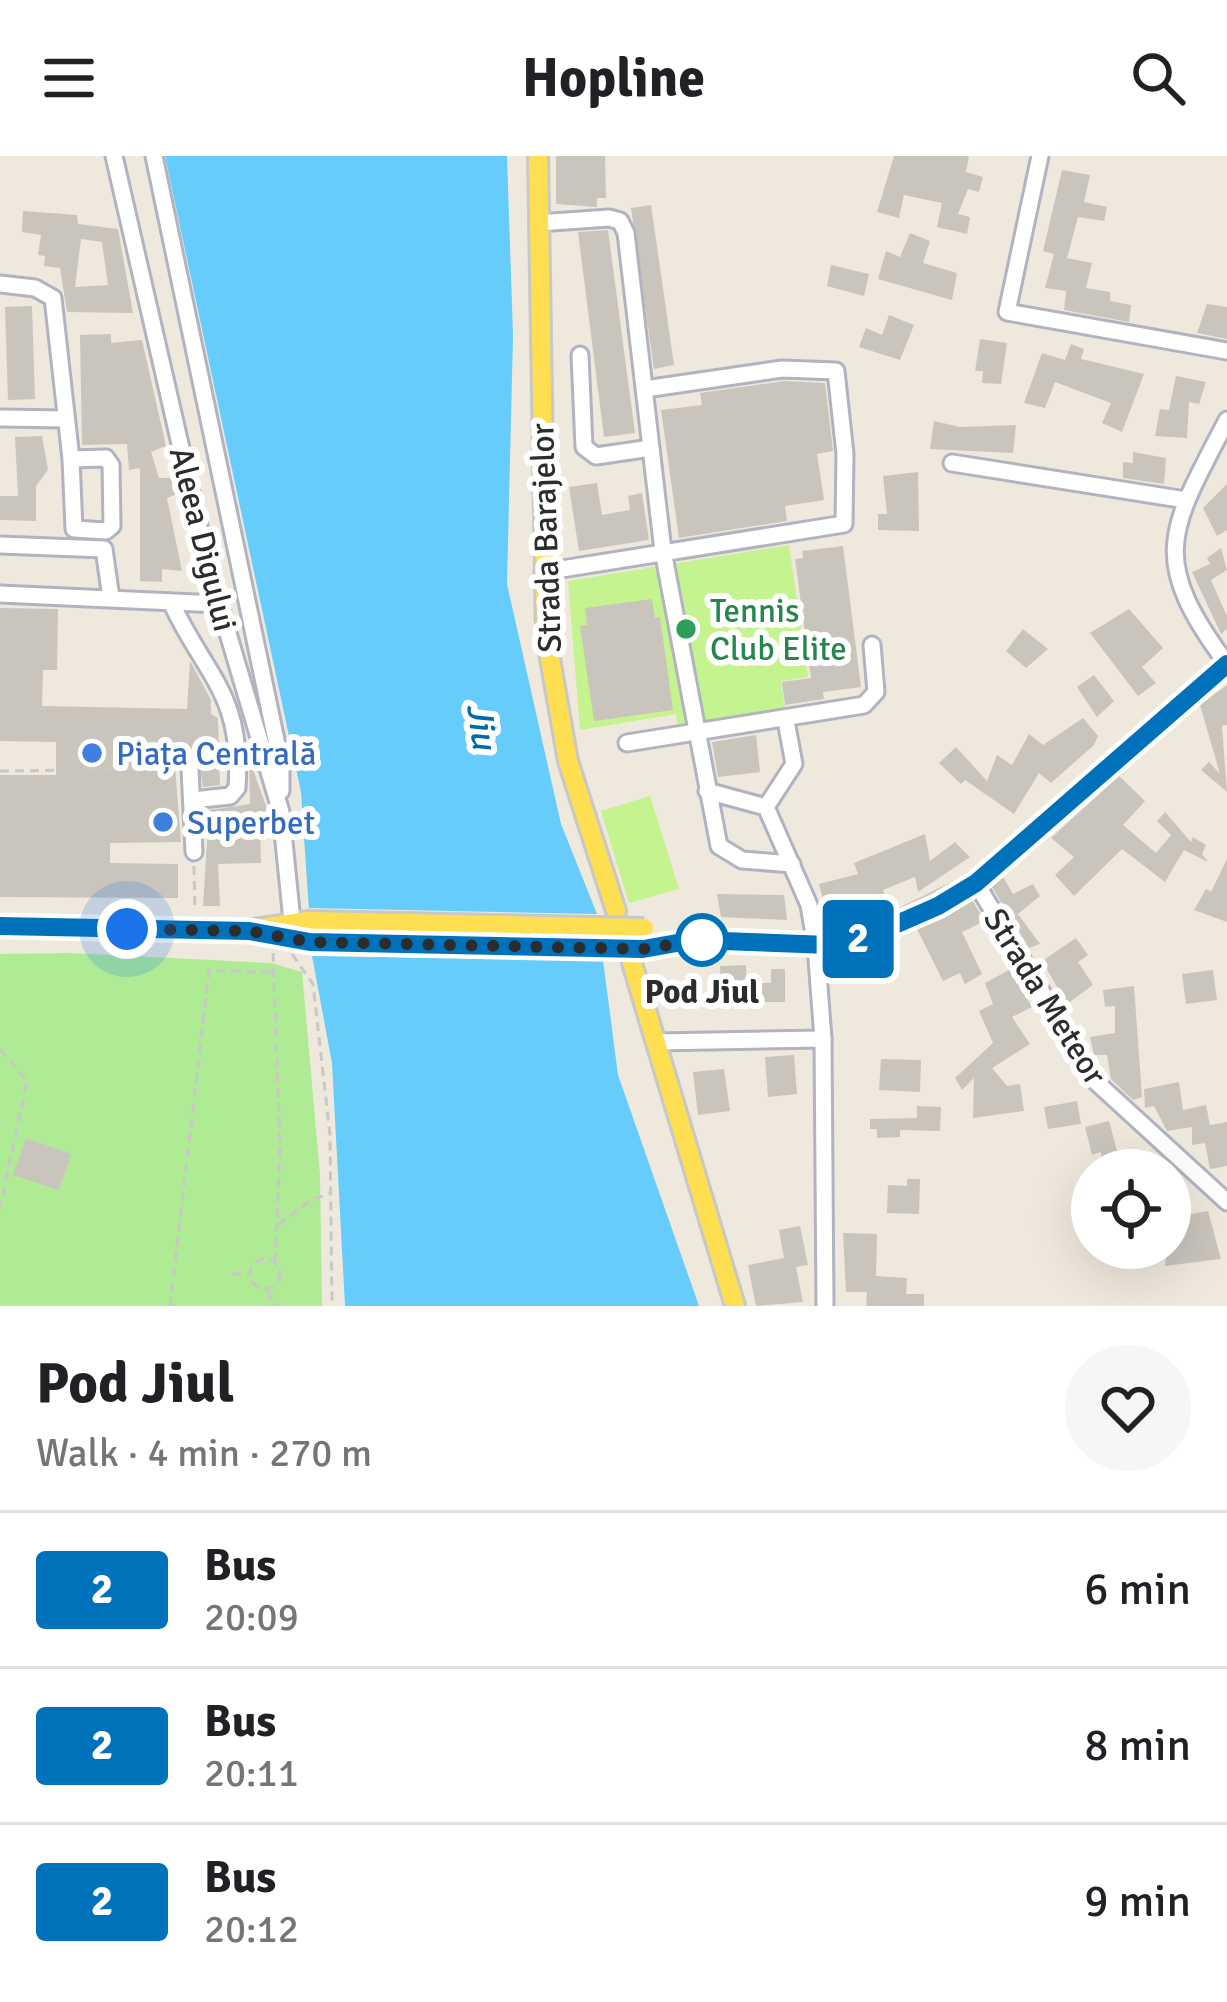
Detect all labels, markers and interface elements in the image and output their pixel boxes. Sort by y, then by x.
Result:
icon: menu [36,45,102,111]
text: Hopline [522,45,705,112]
icon: search [1125,45,1191,111]
street label: Strada Barajelor [522,422,571,653]
street label: Aleea Digului [160,443,245,636]
place label: Tennis Club Elite [710,591,847,670]
marker: Tennis Club Elite [673,616,699,642]
water label: Jiu [456,701,507,754]
place label: Piața Centrală [116,734,316,775]
marker: Piața Centrală [79,740,105,766]
place label: Superbet [187,803,315,844]
marker: Superbet [150,809,176,835]
your location [97,899,157,959]
line badge: 2 [819,900,897,978]
street label: Strada Meteor [974,901,1115,1093]
text: 2 [847,913,869,964]
marker: Pod Jiul [677,915,727,965]
place label: Pod Jiul [645,972,759,1013]
map controls [1071,1149,1191,1269]
button: locate [1071,1149,1191,1269]
button: heart [1065,1345,1191,1471]
text: Pod Jiul [36,1348,234,1419]
text: Walk · 4 min · 270 m [36,1429,372,1477]
text: Bus [204,1538,276,1593]
text: 6 min [1084,1562,1191,1617]
text: 2 [91,1564,113,1615]
text: 20:09 [204,1593,299,1641]
text: Bus [204,1694,276,1749]
text: 8 min [1084,1718,1191,1773]
text: 2 [91,1720,113,1771]
text: 20:11 [204,1749,299,1797]
text: Bus [204,1850,276,1905]
text: 9 min [1084,1874,1191,1929]
text: 2 [91,1876,113,1927]
text: 20:12 [204,1905,299,1953]

